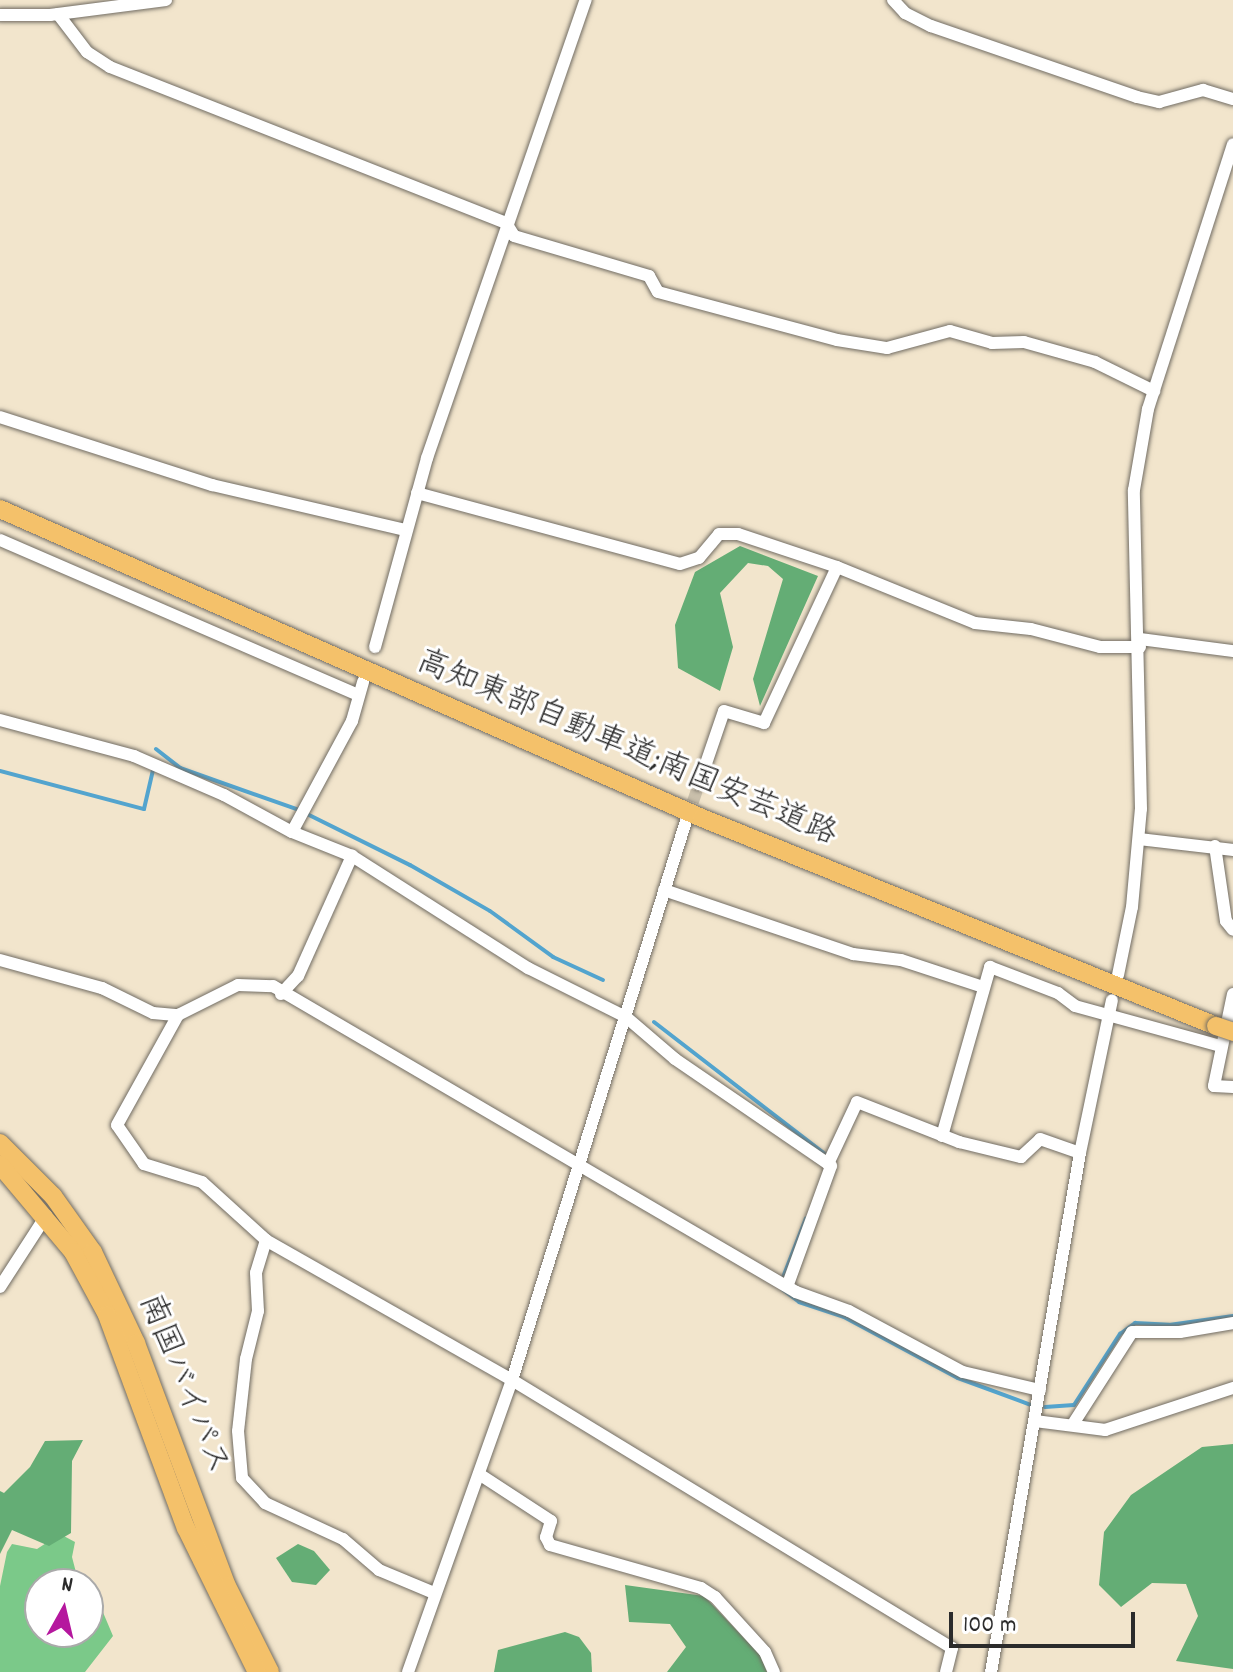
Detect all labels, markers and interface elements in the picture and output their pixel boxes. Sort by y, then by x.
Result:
street label: 高知東部自動車道;南国安芸道路 [410,644,842,856]
street label: 南国バイパス [128,1289,236,1481]
north arrow [24,1568,104,1648]
text: N [60,1570,75,1602]
scale bar [953,1596,1139,1646]
text: 100 m [963,1609,1016,1643]

